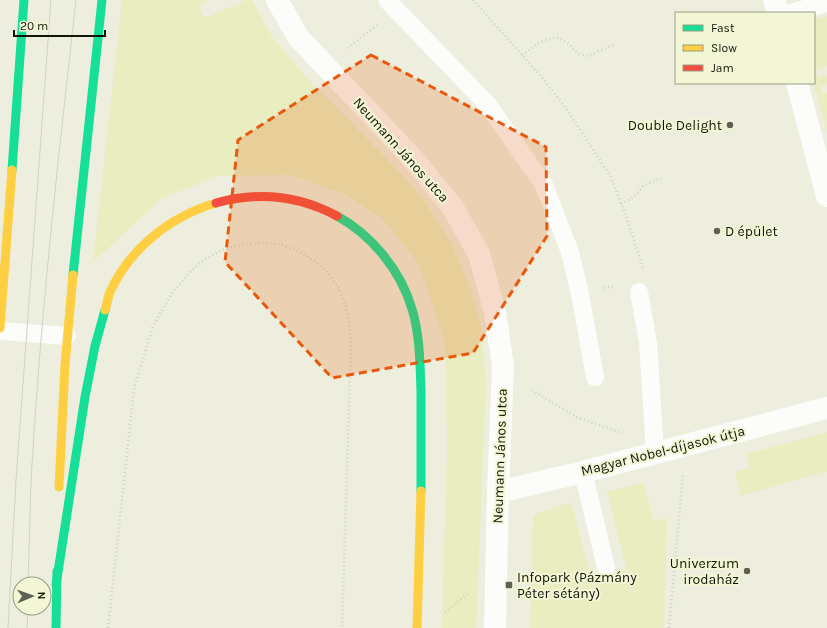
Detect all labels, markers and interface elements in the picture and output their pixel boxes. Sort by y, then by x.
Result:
scale bar [14,12,105,38]
legend [675,12,815,84]
text: 20 m [20,19,48,33]
text: Fast [711,21,735,35]
text: Slow [711,41,737,55]
text: Jam [711,61,734,75]
street label: Neumann János utca [349,94,453,206]
place label: Double Delight [628,117,722,134]
marker: Double Delight [725,120,735,130]
place label: D épület [725,223,778,240]
marker: D épület [712,226,722,236]
street label: Neumann János utca [489,388,511,524]
street label: Magyar Nobel-díjasok útja [579,422,747,480]
place label: Univerzum irodaház [670,555,739,588]
marker: Univerzum irodaház [742,566,752,576]
place label: Infopark (Pázmány Péter sétány) [517,569,637,602]
north arrow [12,576,52,616]
marker: Infopark (Pázmány Péter sétány) [504,580,514,590]
text: N [35,591,48,600]

